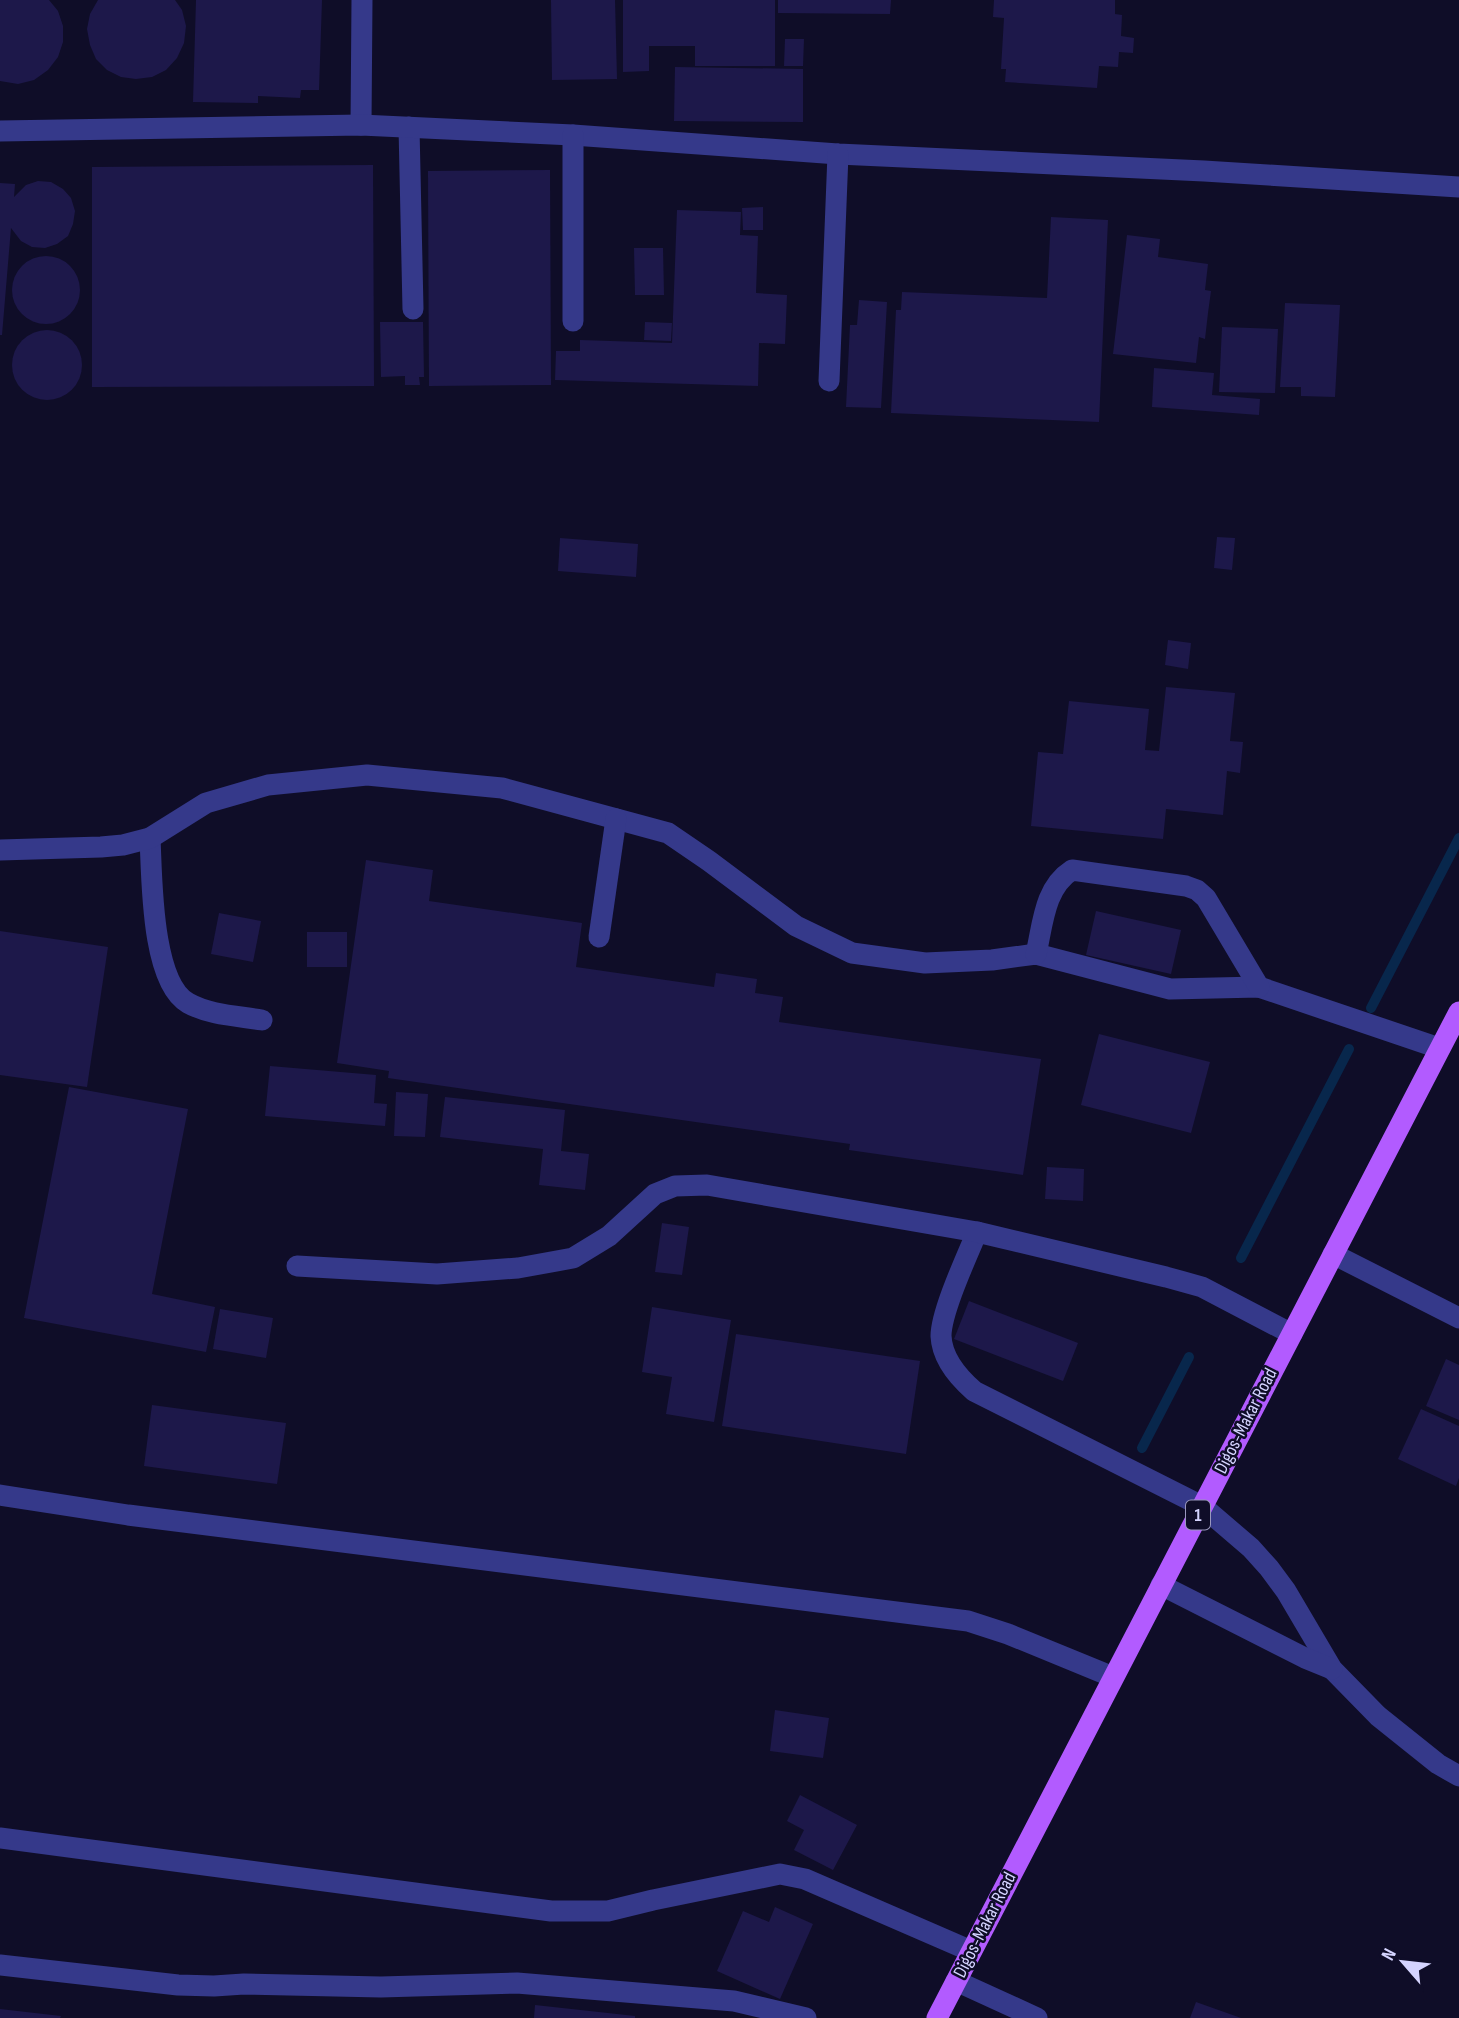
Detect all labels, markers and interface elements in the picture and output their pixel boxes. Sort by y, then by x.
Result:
street label: Digos-Makar Road [1210,1364,1282,1478]
road number: 1 [1186,1500,1210,1530]
street label: Digos-Makar Road [949,1868,1021,1982]
north arrow [1368,1927,1438,1997]
text: N [1377,1945,1402,1965]

